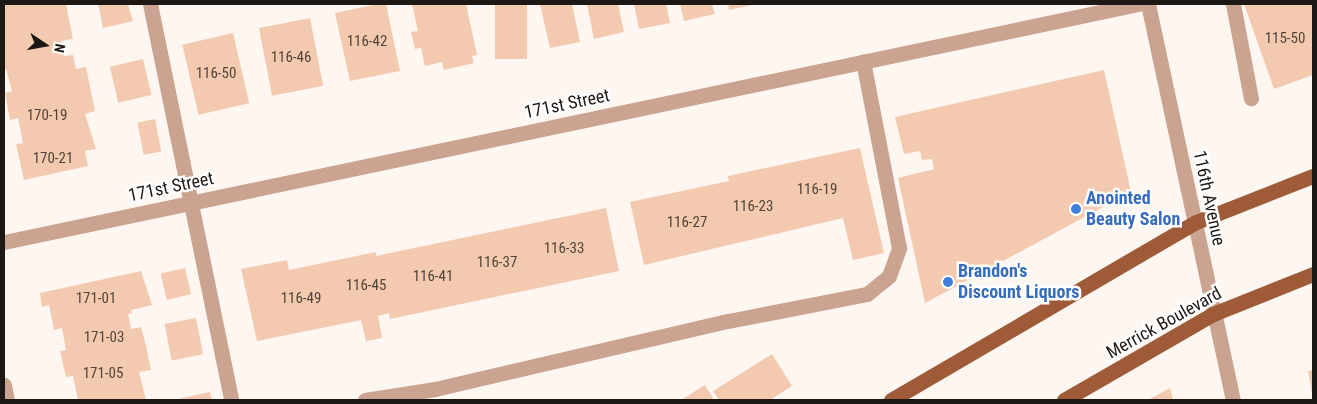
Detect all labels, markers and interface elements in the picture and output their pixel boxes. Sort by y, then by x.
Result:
north arrow [20,20,70,70]
house number: 115-50 [1265,30,1305,48]
house number: 116-42 [347,33,387,51]
text: N [51,42,68,54]
house number: 116-46 [271,49,311,67]
house number: 116-50 [196,65,236,83]
street label: 171st Street [522,84,612,124]
house number: 170-19 [27,107,67,125]
street label: 116th Avenue [1188,148,1230,248]
house number: 170-21 [33,150,73,168]
street label: 171st Street [126,167,216,207]
house number: 116-19 [797,181,837,199]
place label: Anointed Beauty Salon [1086,188,1180,230]
house number: 116-23 [733,198,773,216]
marker: Anointed Beauty Salon [1070,203,1082,215]
house number: 116-27 [667,214,707,232]
house number: 116-33 [544,240,584,258]
house number: 116-37 [477,254,517,272]
place label: Brandon's Discount Liquors [958,261,1080,304]
house number: 116-41 [413,268,453,286]
marker: Brandon's Discount Liquors [942,276,954,288]
house number: 116-45 [346,277,386,295]
street label: Merrick Boulevard [1103,282,1225,364]
house number: 171-01 [76,290,116,308]
house number: 116-49 [281,290,321,308]
house number: 171-03 [84,329,124,347]
house number: 171-05 [83,365,123,383]

